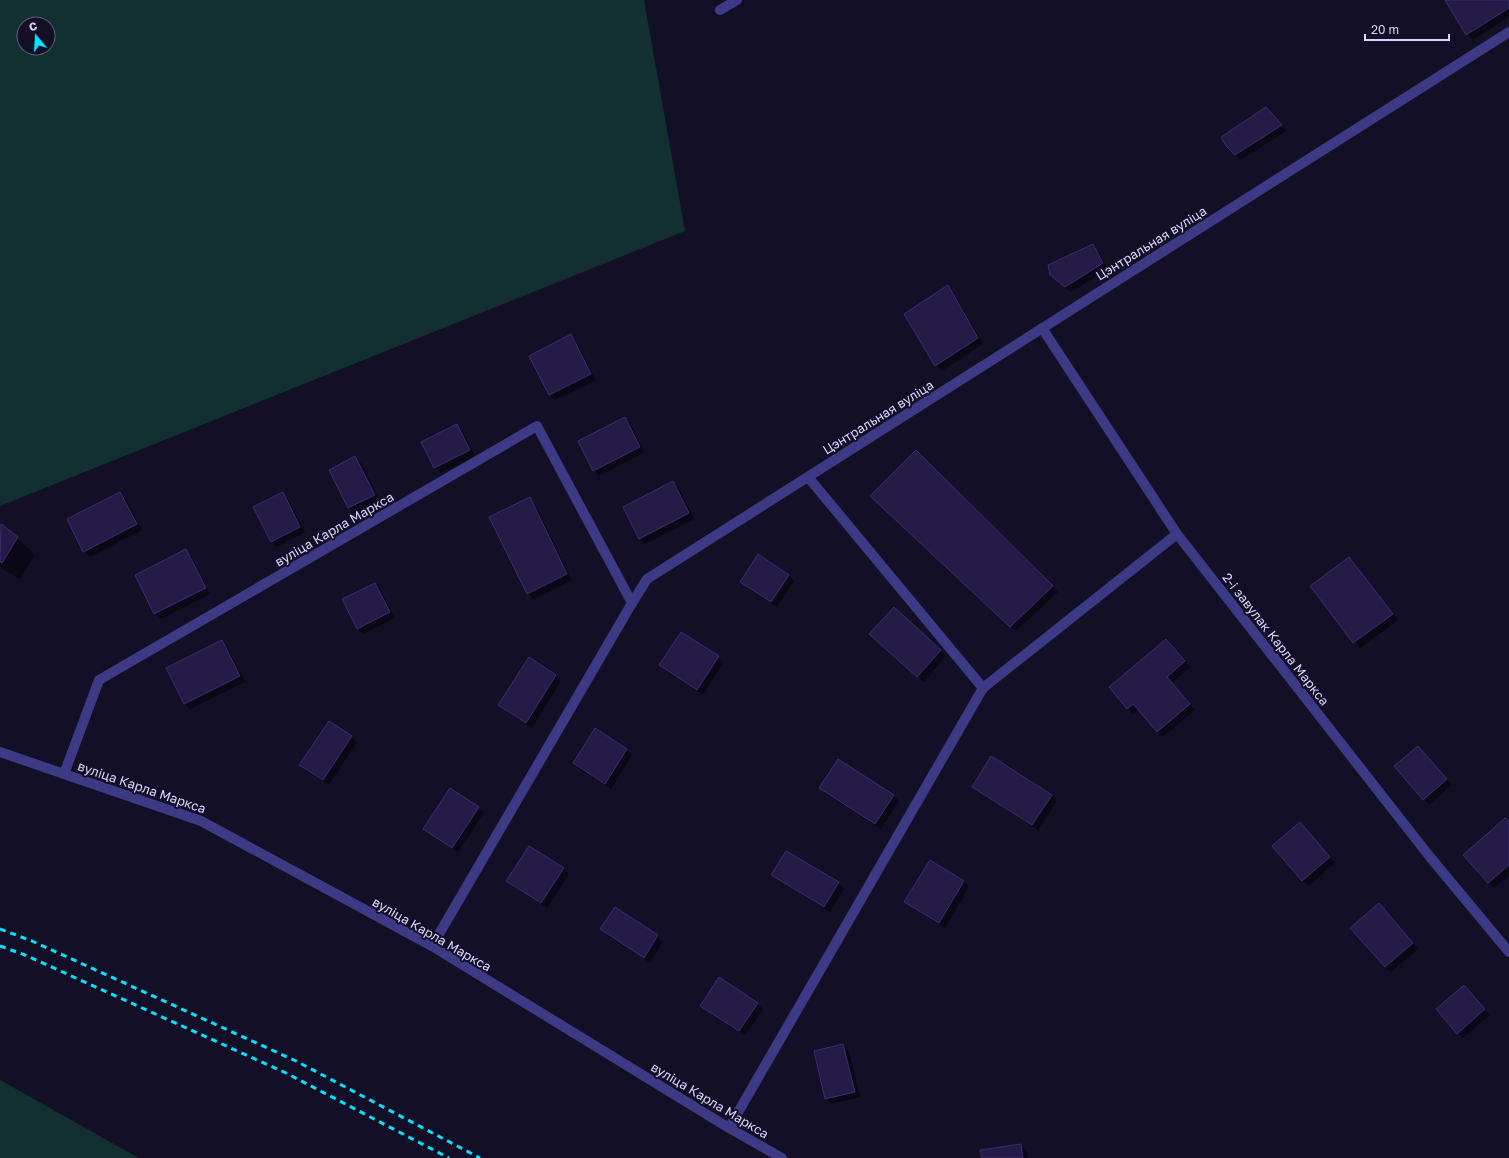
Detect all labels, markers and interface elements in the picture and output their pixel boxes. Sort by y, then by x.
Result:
north arrow [16,16,56,56]
scale bar [1365,16,1449,42]
text: С [27,19,39,33]
text: 20 m [1371,22,1399,37]
street label: Цэнтральная вуліца [1093,202,1209,284]
street label: Цэнтральная вуліца [820,376,936,458]
street label: вуліца Карла Маркса [272,488,396,570]
street label: 2-і завулак Карла Маркса [1219,570,1333,708]
street label: вуліца Карла Маркса [76,758,208,816]
street label: вуліца Карла Маркса [370,893,494,975]
street label: вуліца Карла Маркса [648,1058,772,1142]

